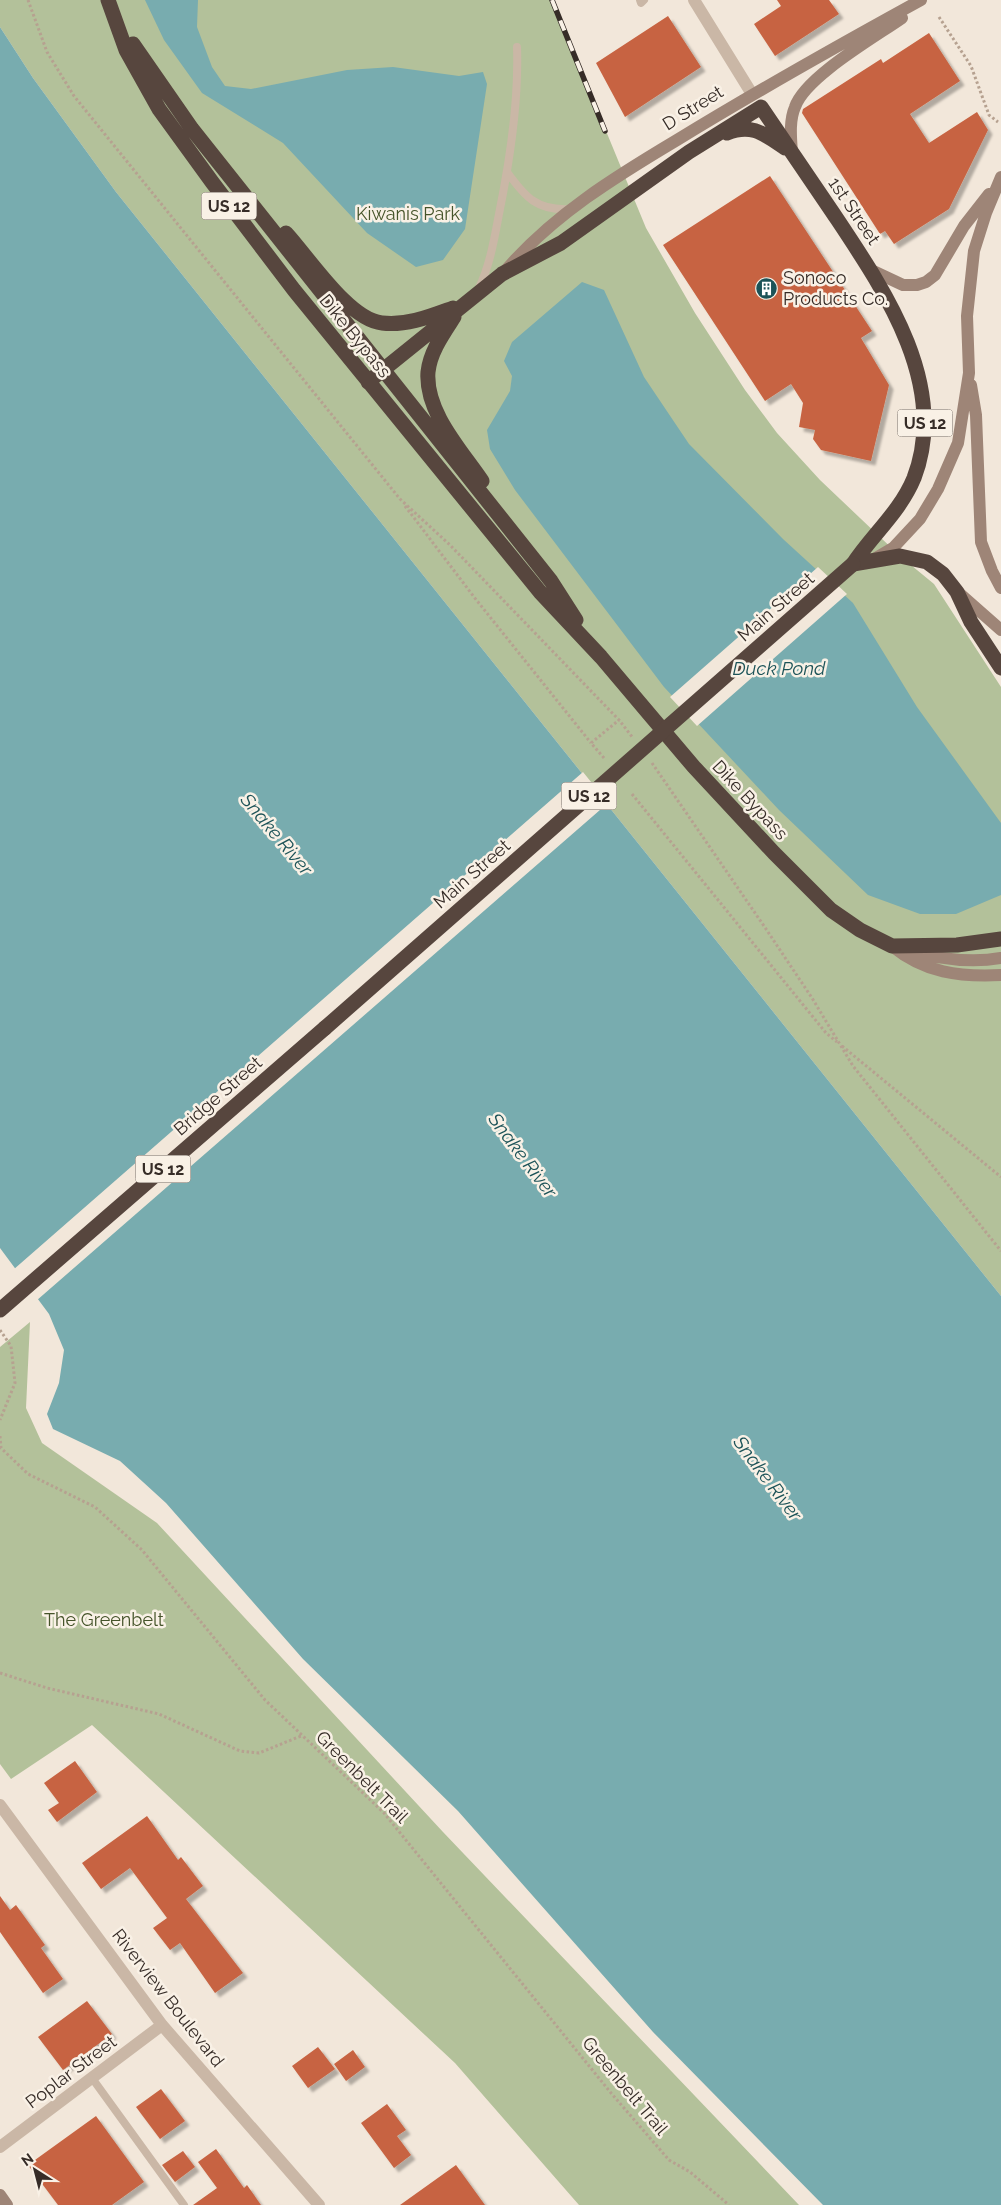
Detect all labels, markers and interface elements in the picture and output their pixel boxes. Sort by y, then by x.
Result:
street label: D Street [659,81,727,134]
street label: 1st Street [824,173,885,248]
road number: US 12 [202,192,256,220]
park label: Kiwanis Park [356,203,461,224]
place label: Sonoco Products Co. [783,267,888,309]
building icon: Sonoco Products Co. [755,276,779,300]
street label: Dike Bypass [315,290,396,382]
road number: US 12 [898,409,952,436]
street label: Main Street [733,568,818,646]
water label: Duck Pond [732,657,826,679]
street label: Dike Bypass [708,756,793,844]
road number: US 12 [562,782,616,809]
water label: Snake River [236,788,318,880]
street label: Main Street [429,835,514,913]
street label: Bridge Street [169,1052,266,1140]
water label: Snake River [484,1108,563,1203]
road number: US 12 [136,1156,190,1182]
water label: Snake River [729,1431,808,1526]
park label: The Greenbelt [44,1609,164,1630]
street label: Greenbelt Trail [312,1726,413,1827]
street label: Riverview Boulevard [108,1925,229,2071]
street label: Poplar Street [21,2031,120,2112]
street label: Greenbelt Trail [578,2032,673,2139]
north arrow [10,2145,60,2195]
text: N [18,2150,36,2169]

